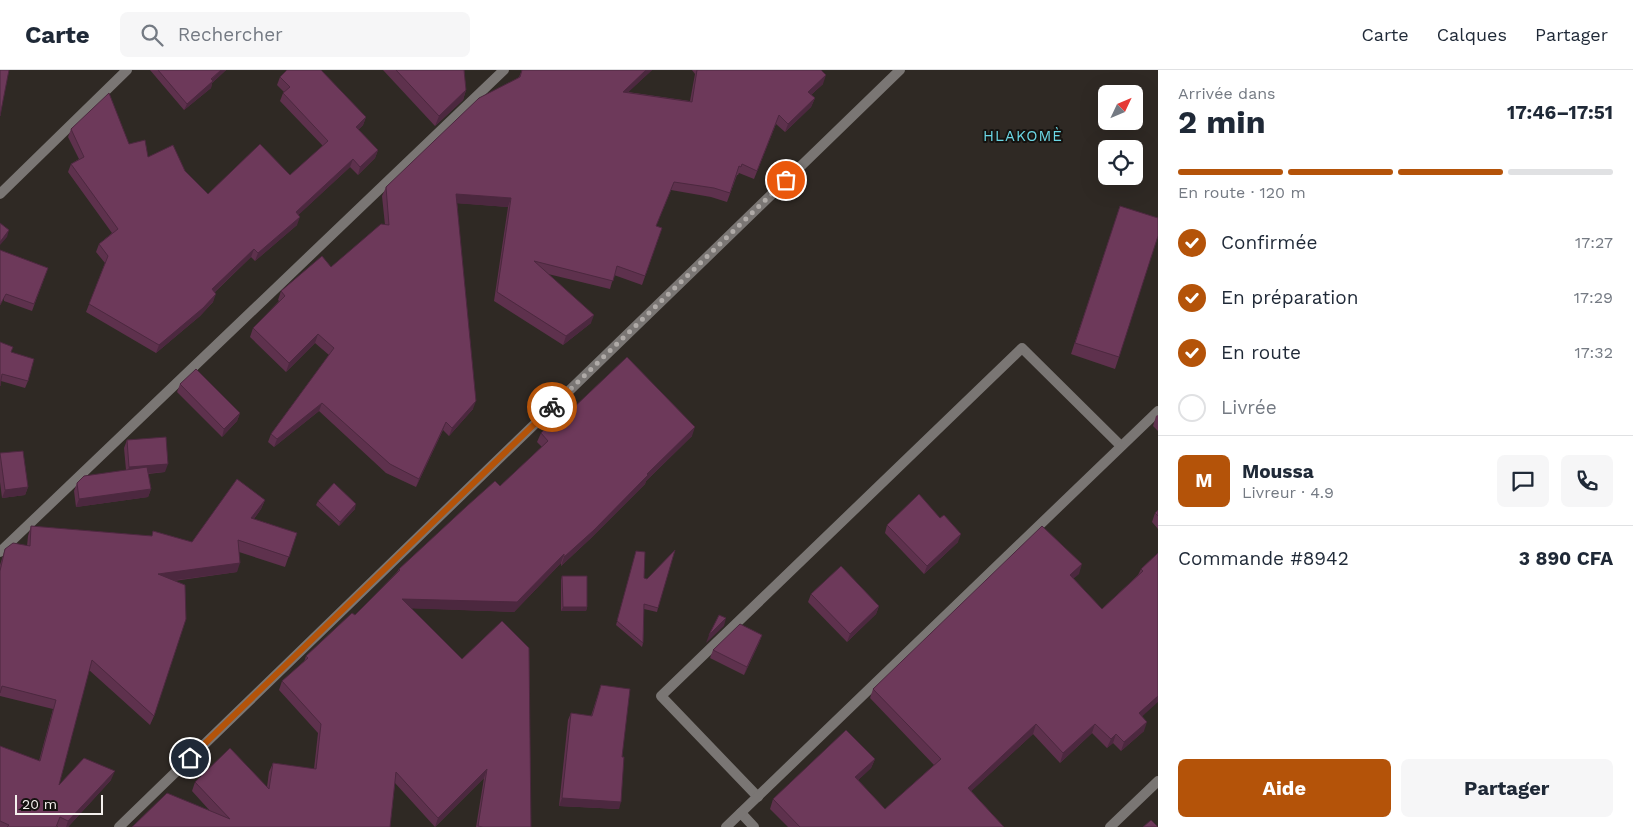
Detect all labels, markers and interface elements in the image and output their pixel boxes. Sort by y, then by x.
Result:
search box [120,12,470,57]
text: Carte [25,21,90,49]
icon: search [138,21,166,49]
text: Rechercher [178,23,283,46]
text: Carte [1361,24,1409,45]
text: Calques [1437,24,1507,45]
text: Partager [1535,24,1608,45]
text: Arrivée dans [1178,84,1276,103]
north arrow [1098,85,1142,130]
map controls [1098,85,1143,185]
text: 17:46–17:51 [1507,101,1613,124]
text: 2 min [1178,103,1266,141]
district label: HLAKOMÈ [983,127,1063,145]
button: locate [1098,140,1143,185]
pin [765,159,807,201]
icon: bag [772,166,800,194]
text: En route · 120 m [1178,183,1306,202]
icon: check [1178,229,1206,257]
text: Confirmée [1221,231,1317,254]
text: 17:27 [1575,233,1613,252]
icon: check [1178,284,1206,312]
text: En préparation [1221,286,1358,309]
text: 17:29 [1574,288,1613,307]
icon: check [1178,339,1206,367]
text: En route [1221,341,1301,364]
text: 17:32 [1574,343,1613,362]
courier [527,382,577,432]
icon: bike [538,393,566,421]
text: Livrée [1221,396,1277,419]
button: chat [1497,455,1549,507]
button: phone [1561,455,1613,507]
text: Moussa [1242,460,1314,483]
text: M [1195,469,1213,492]
text: Livreur · 4.9 [1242,483,1334,502]
text: Commande #8942 [1178,547,1349,570]
text: 3 890 CFA [1519,547,1613,570]
pin [169,737,211,779]
icon: home [176,744,204,772]
button: Aide [1178,759,1391,817]
button: Partager [1401,759,1613,817]
scale bar [15,792,102,815]
text: 20 m [22,796,57,812]

